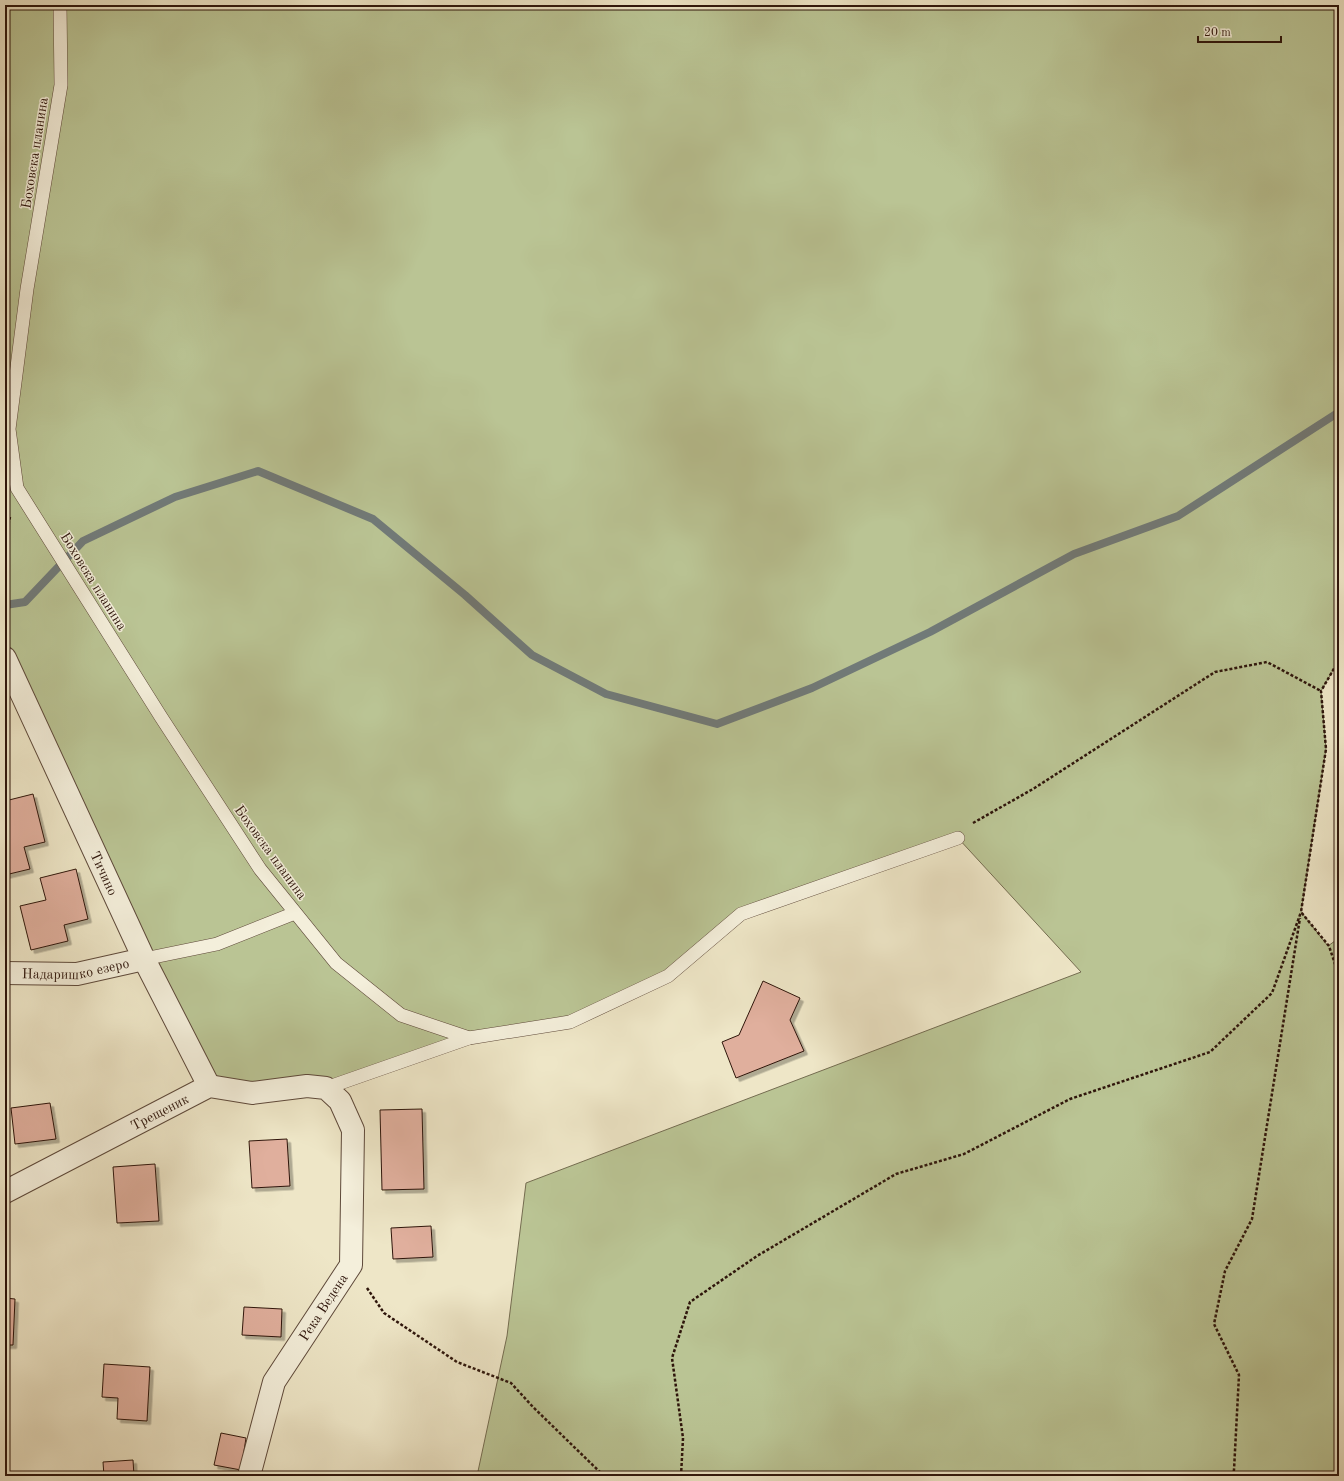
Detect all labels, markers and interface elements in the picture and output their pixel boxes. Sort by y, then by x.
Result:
scale bar [1198,18,1281,44]
text: 20 m [1204,27,1231,39]
street label: Боховска планина [19,96,51,210]
street label: Боховска планина [57,530,129,633]
street label: Боховска планина [231,803,309,902]
street label: Тичино [87,849,120,898]
street label: Надаришко езеро [22,957,131,982]
street label: Трещеник [129,1092,191,1133]
street label: Река Ведена [297,1271,351,1344]

